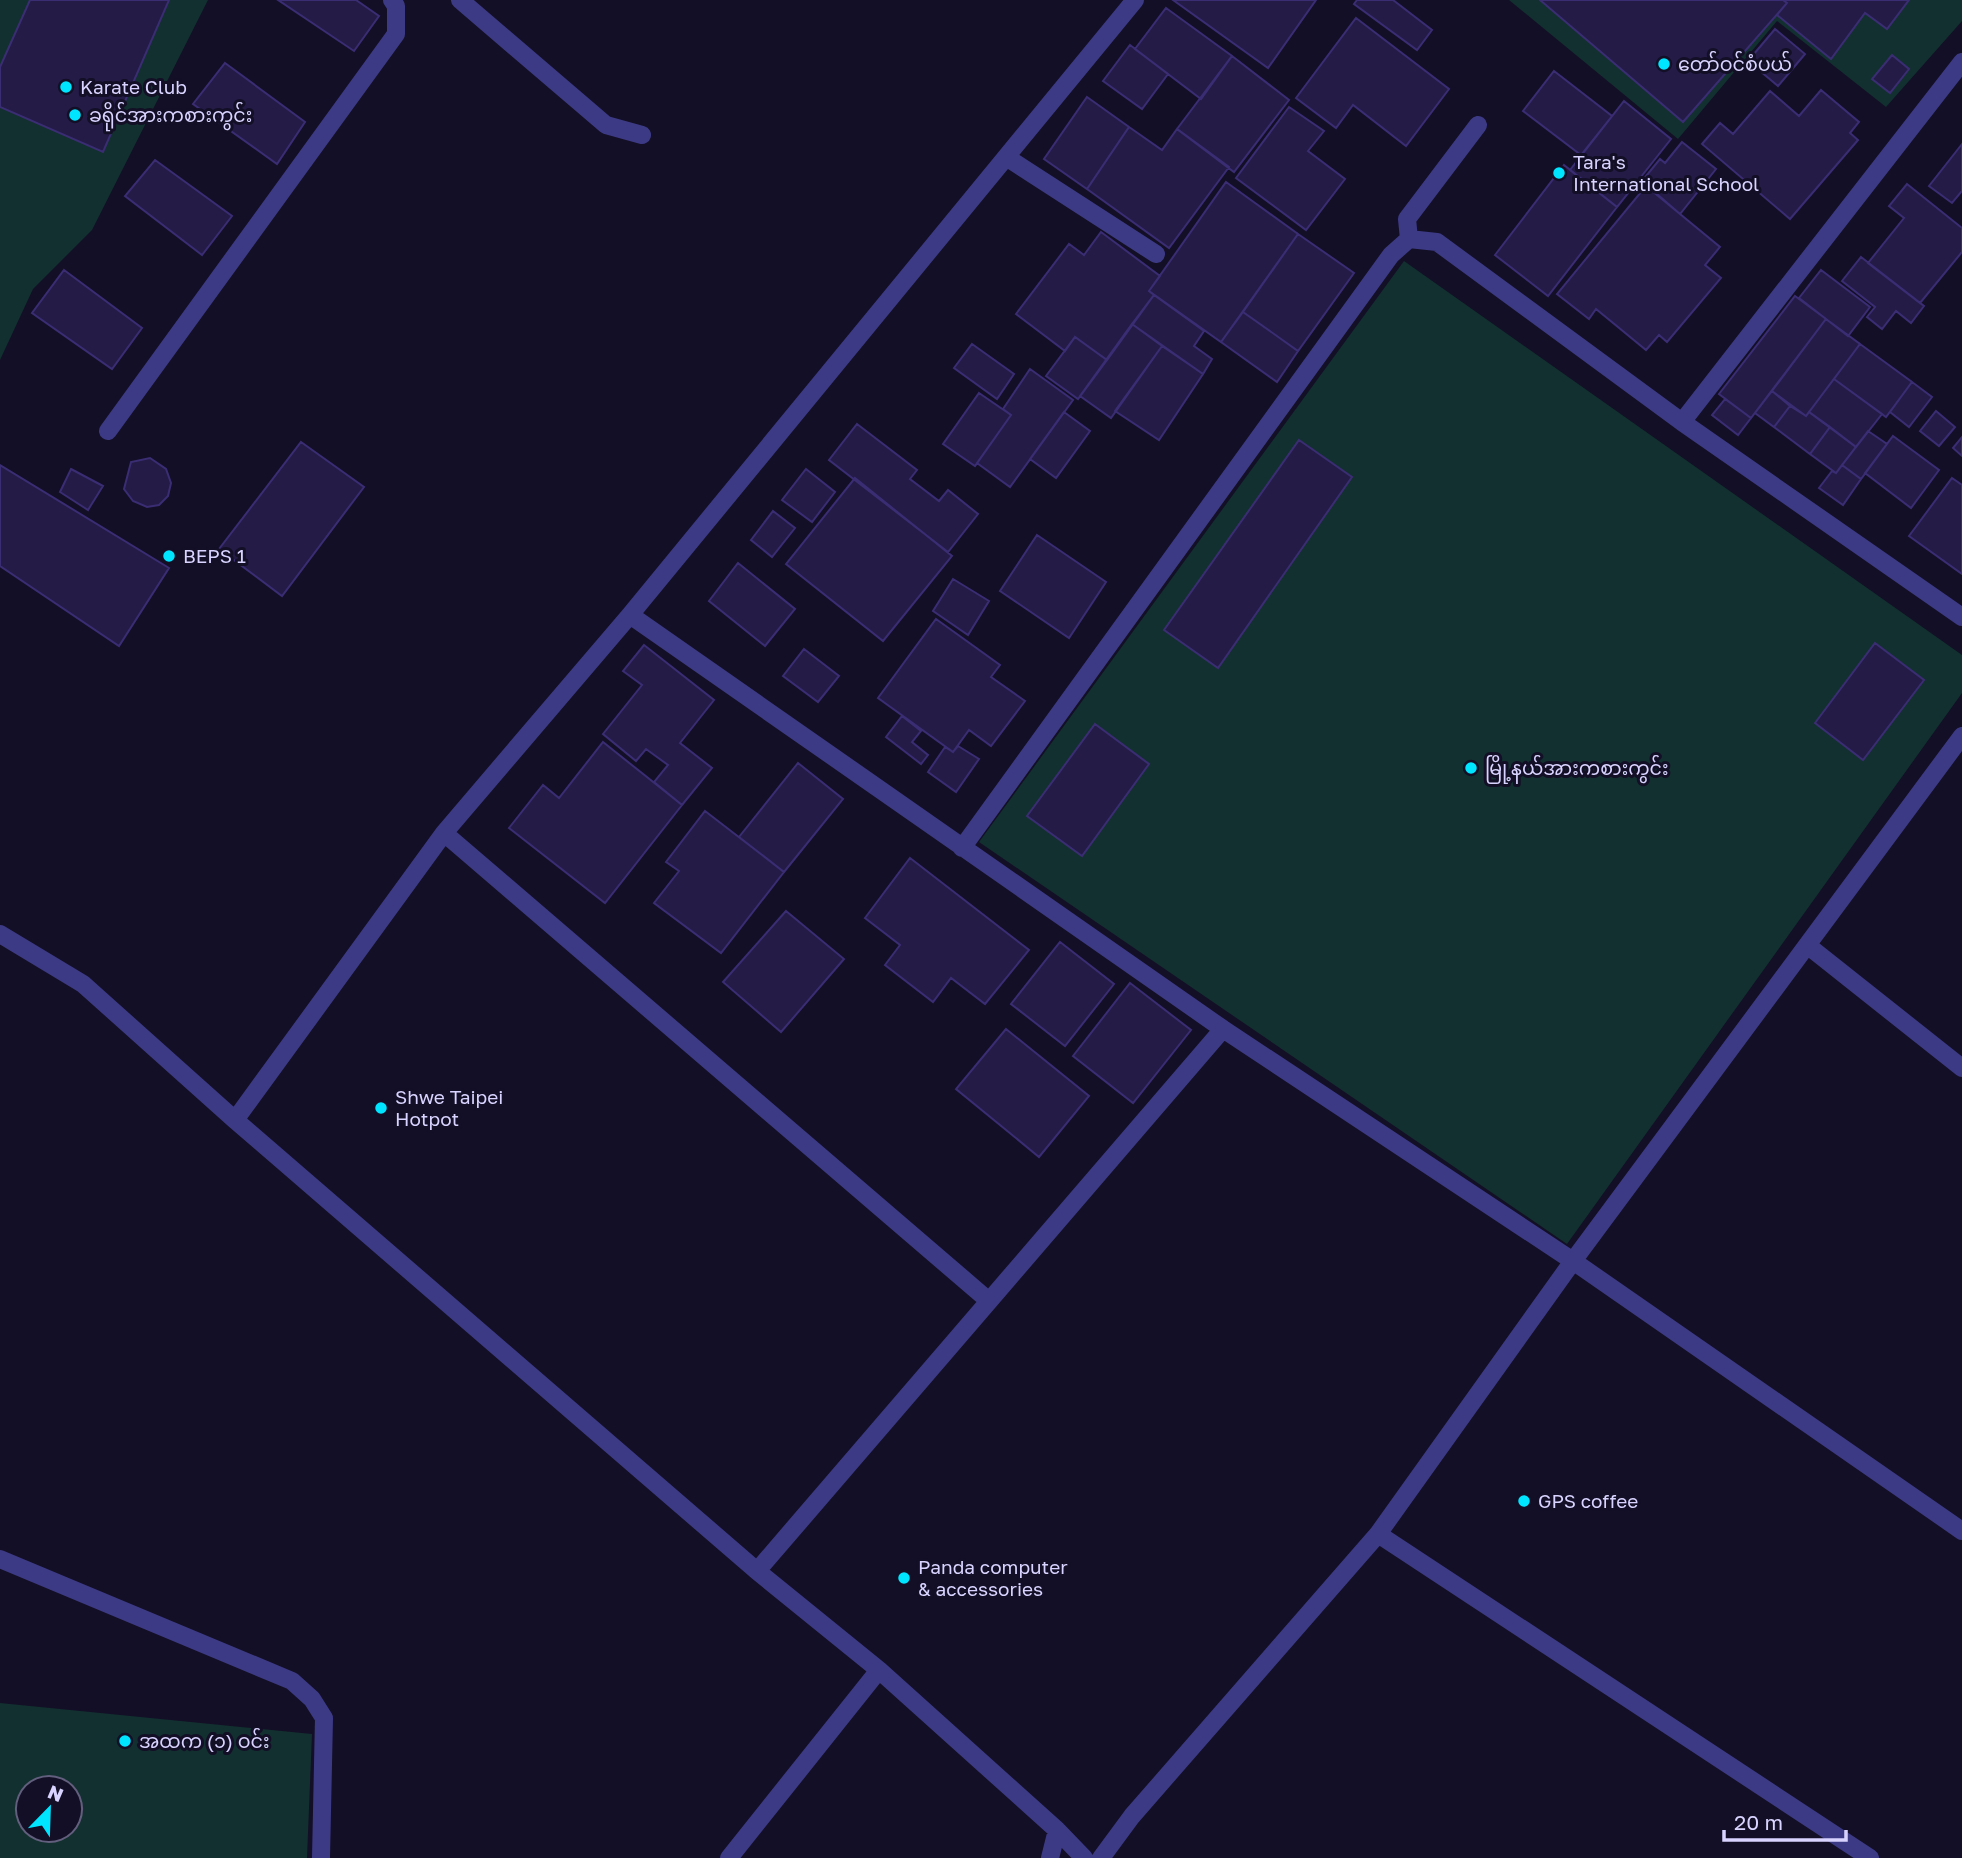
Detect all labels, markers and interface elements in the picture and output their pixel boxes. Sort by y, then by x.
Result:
place label: တော်ဝင်စံပယ် [1678,50,1792,75]
marker: တော်ဝင်စံပယ် [1656,56,1672,72]
place label: Karate Club [80,75,187,98]
marker: Karate Club [58,79,74,95]
place label: ခရိုင်အားကစားကွင်း [89,101,252,132]
marker: ခရိုင်အားကစားကွင်း [67,107,83,123]
place label: Tara's International School [1573,150,1759,195]
marker: Tara's International School [1551,165,1567,181]
place label: BEPS 1 [183,544,246,567]
marker: BEPS 1 [161,548,177,564]
place label: မြို့နယ်အားကစားကွင်း [1485,754,1669,784]
marker: မြို့နယ်အားကစားကွင်း [1463,760,1479,776]
place label: Shwe Taipei Hotpot [395,1085,503,1130]
marker: Shwe Taipei Hotpot [373,1100,389,1116]
place label: GPS coffee [1538,1489,1638,1512]
marker: GPS coffee [1516,1493,1532,1509]
place label: Panda computer & accessories [918,1555,1068,1600]
marker: Panda computer & accessories [896,1570,912,1586]
place label: အထက (၁) ဝင်း [139,1727,270,1752]
marker: အထက (၁) ဝင်း [117,1733,133,1749]
north arrow [14,1774,84,1844]
text: N [45,1779,67,1806]
scale bar [1724,1798,1846,1842]
text: 20 m [1734,1809,1783,1835]

